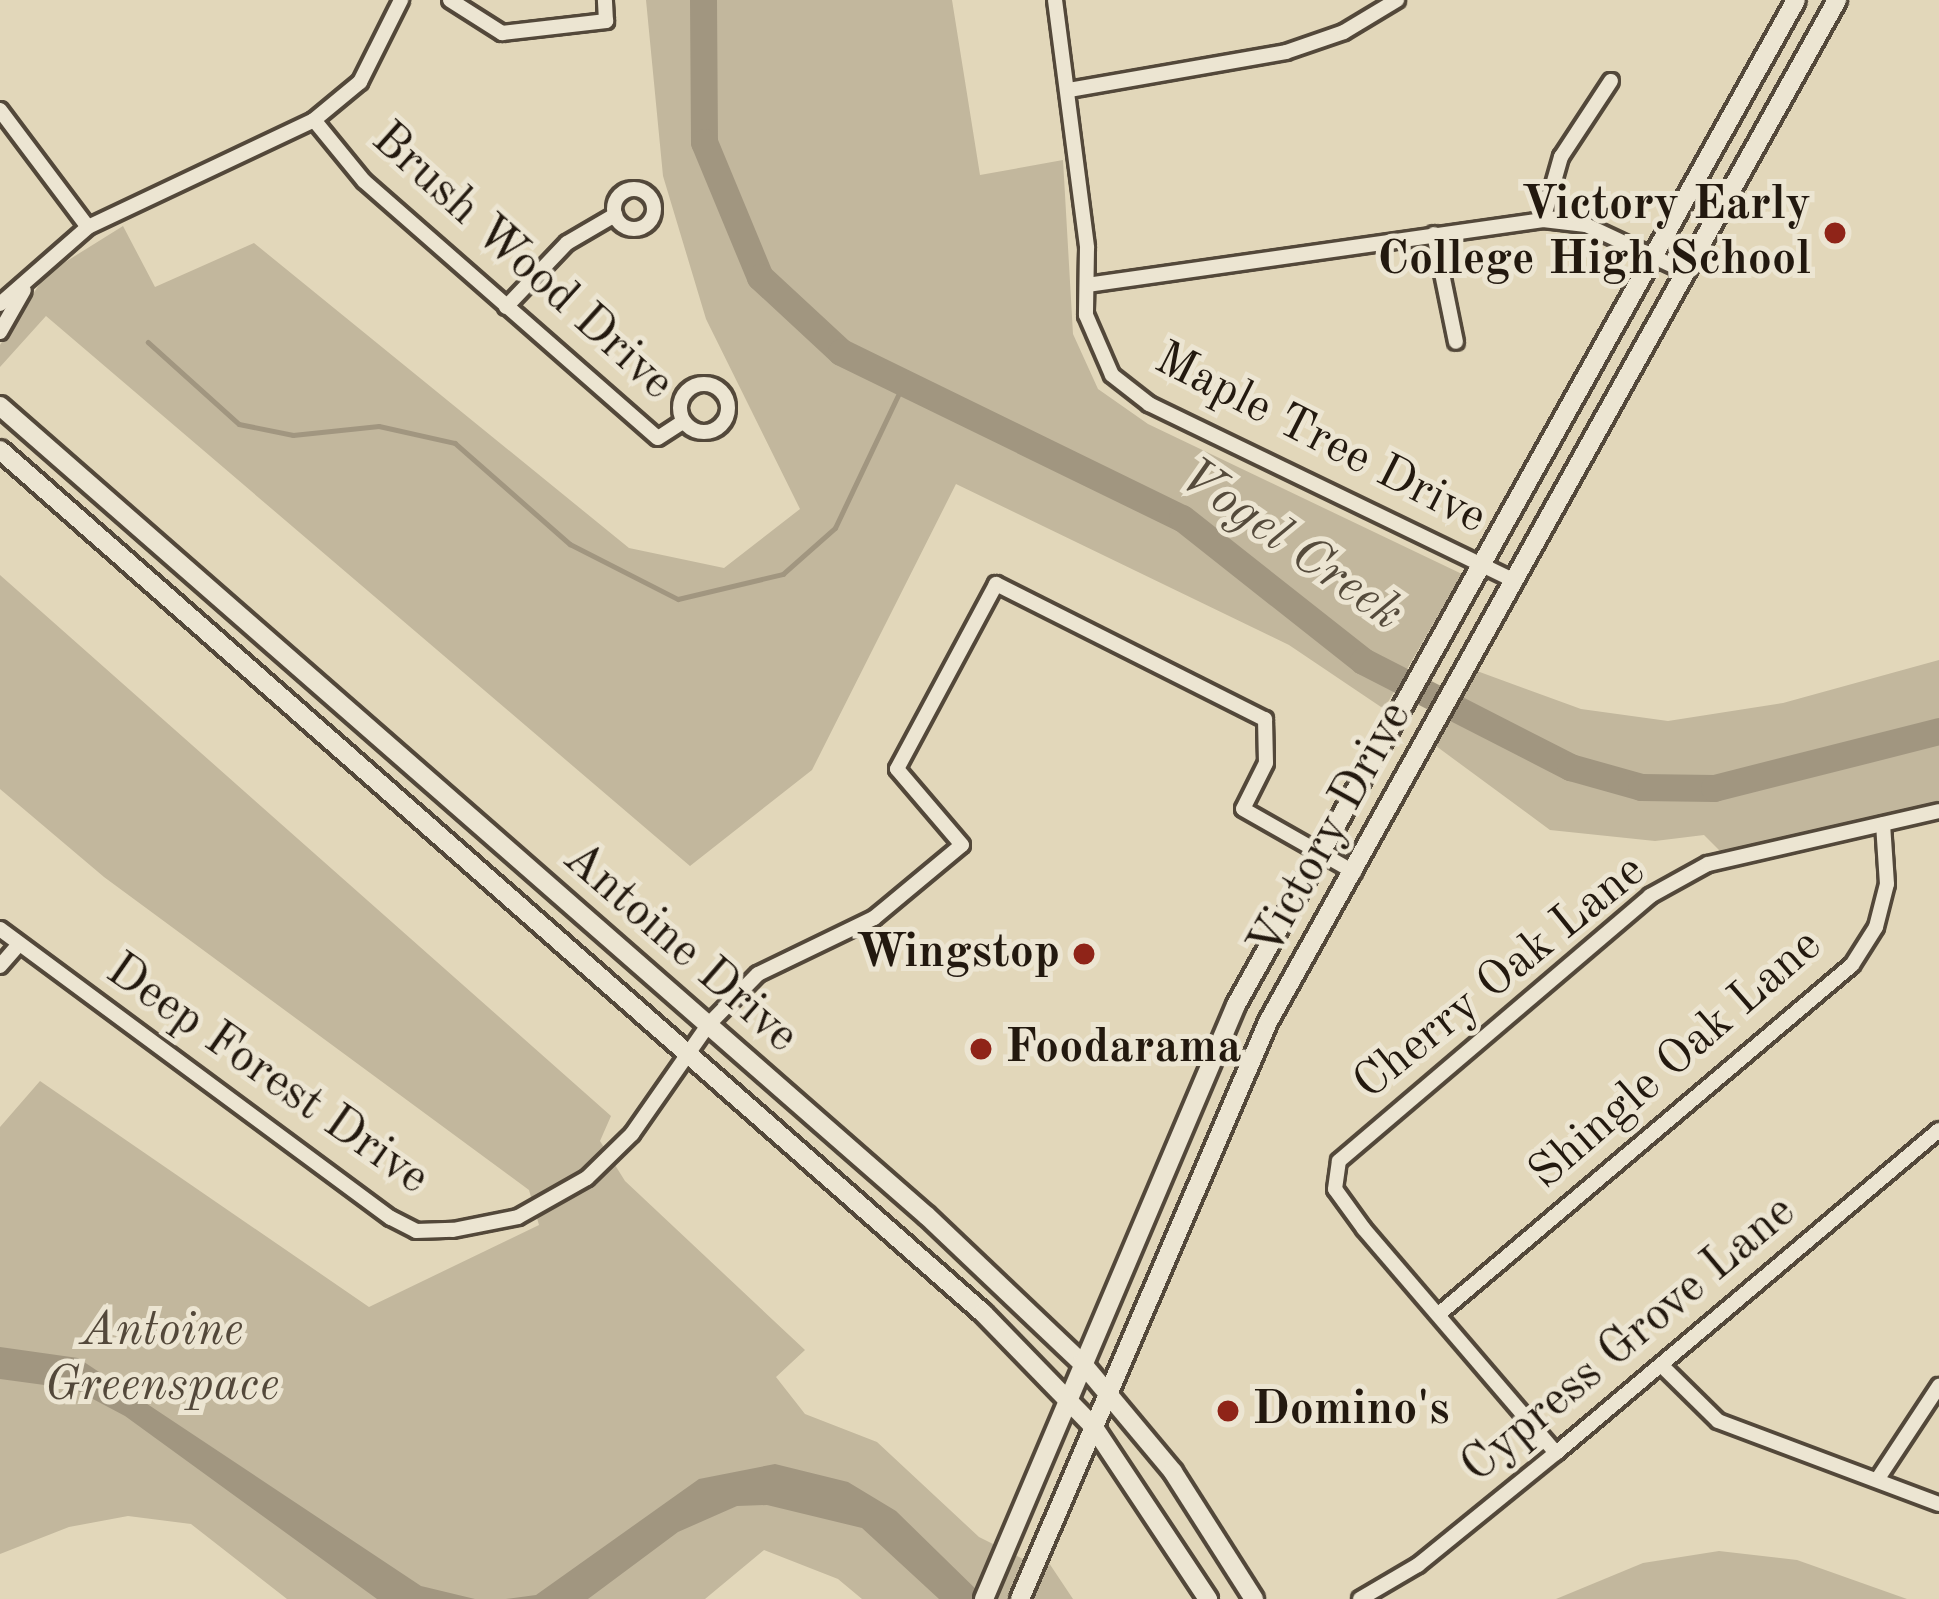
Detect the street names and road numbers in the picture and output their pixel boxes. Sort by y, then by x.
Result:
street label: Brush Wood Drive [359,111,685,413]
street label: Maple Tree Drive [1145,331,1495,547]
street label: Victory Drive [1237,692,1425,968]
street label: Antoine Drive [551,830,809,1066]
street label: Cherry Oak Lane [1343,843,1657,1113]
street label: Shingle Oak Lane [1518,917,1834,1203]
street label: Deep Forest Drive [95,942,439,1208]
street label: Cypress Grove Lane [1450,1184,1808,1496]

